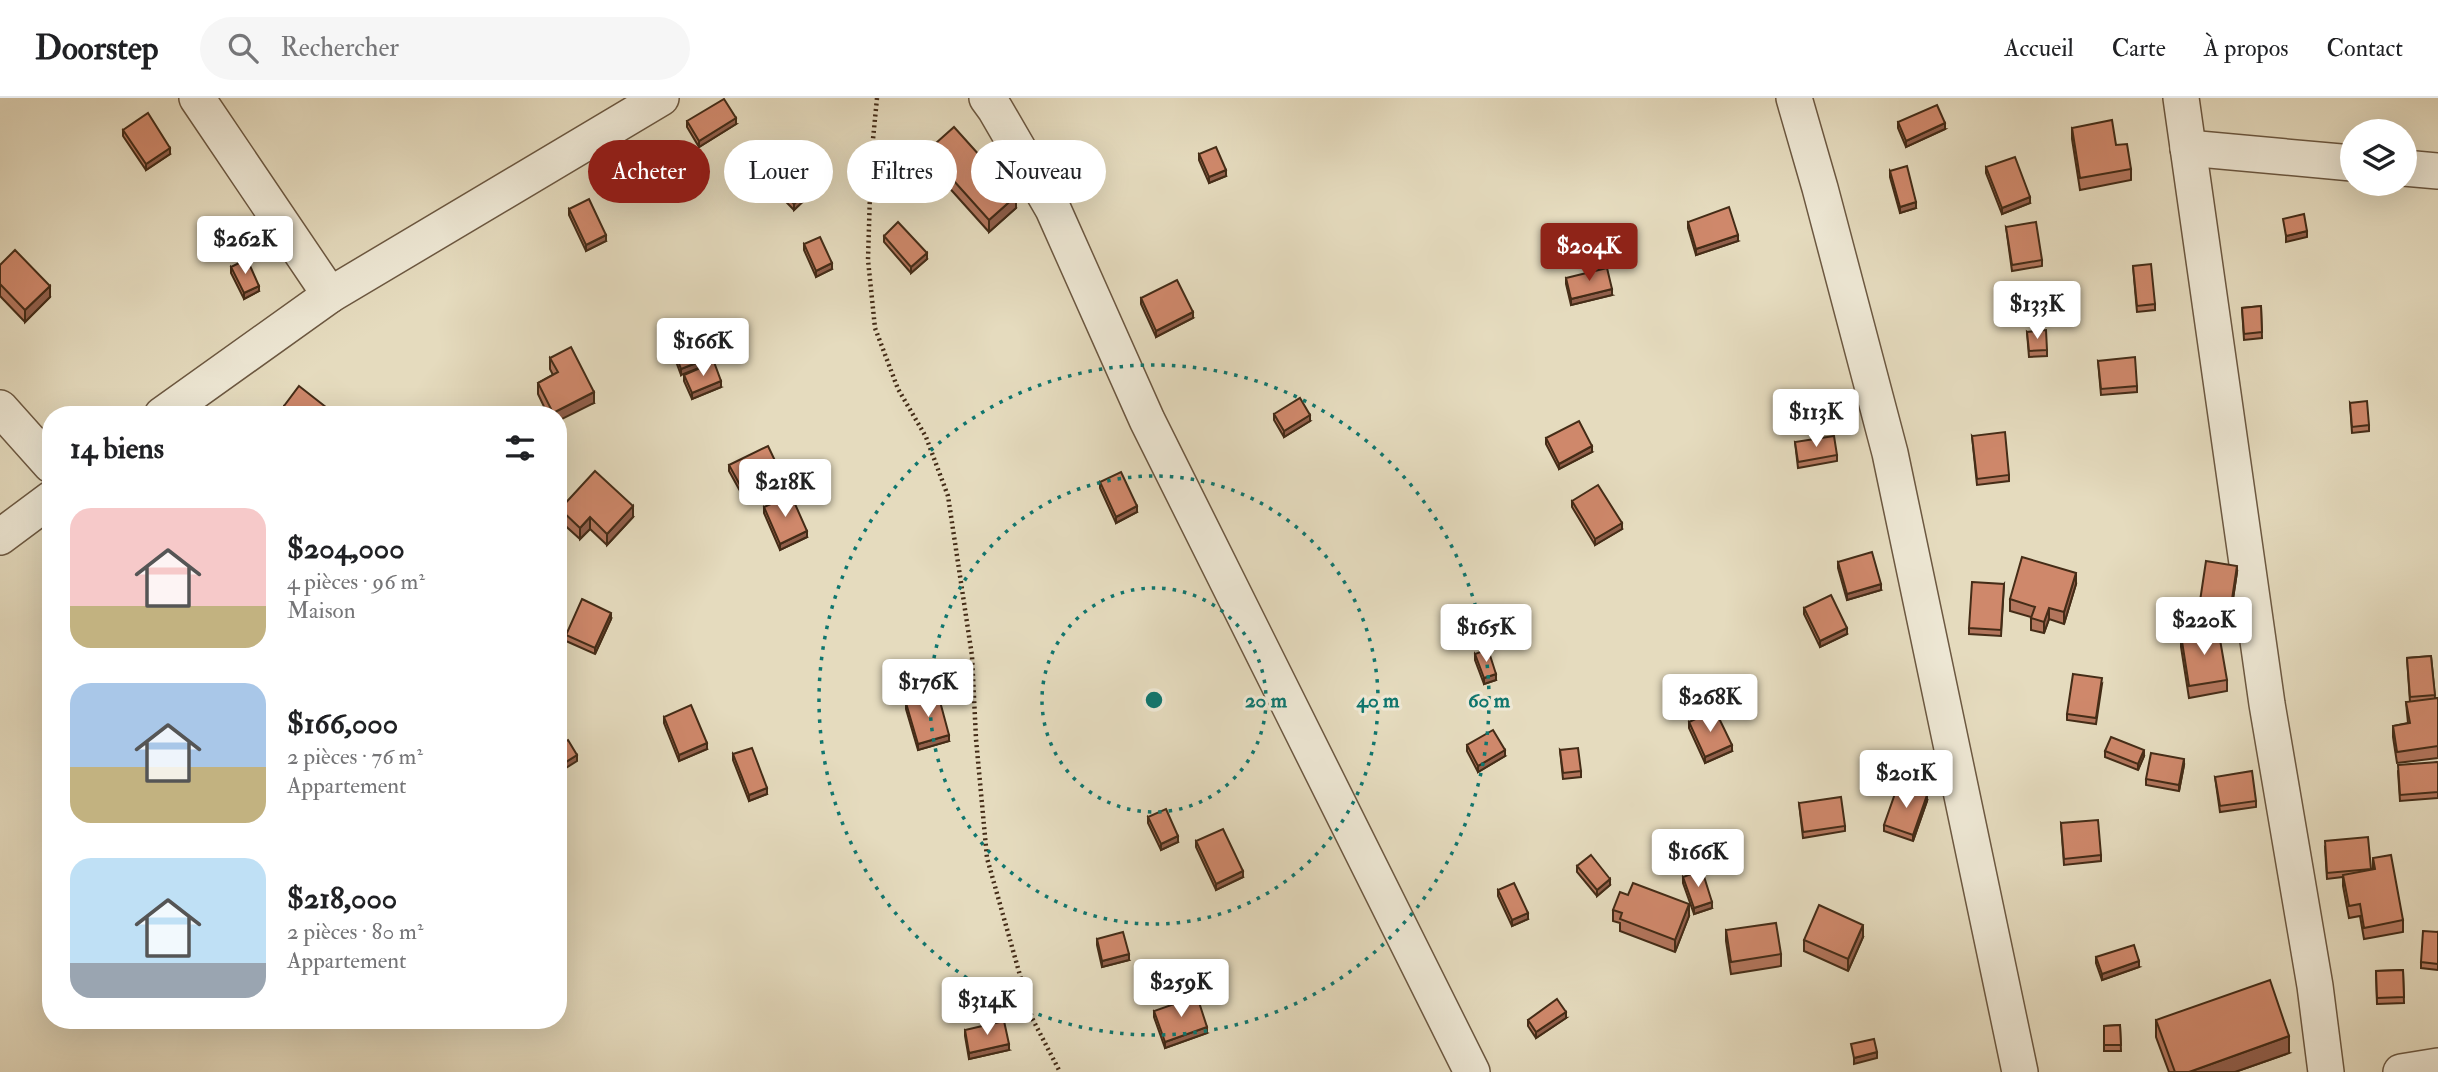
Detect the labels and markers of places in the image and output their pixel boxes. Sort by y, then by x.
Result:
pin: $262K [196,216,294,276]
pin: $204K [1540,223,1638,283]
pin: $133K [1988,282,2086,341]
pin: $166K [654,318,752,378]
pin: $113K [1767,390,1865,449]
pin: $218K [736,460,834,519]
pin: $220K [2155,598,2253,657]
pin: $165K [1437,604,1535,664]
pin: $176K [879,660,977,719]
pin: $268K [1661,674,1759,734]
centre of rings [1142,688,1166,712]
pin: $201K [1857,750,1955,810]
pin: $166K [1649,830,1747,889]
pin: $259K [1132,960,1230,1019]
pin: $314K [938,978,1036,1037]

